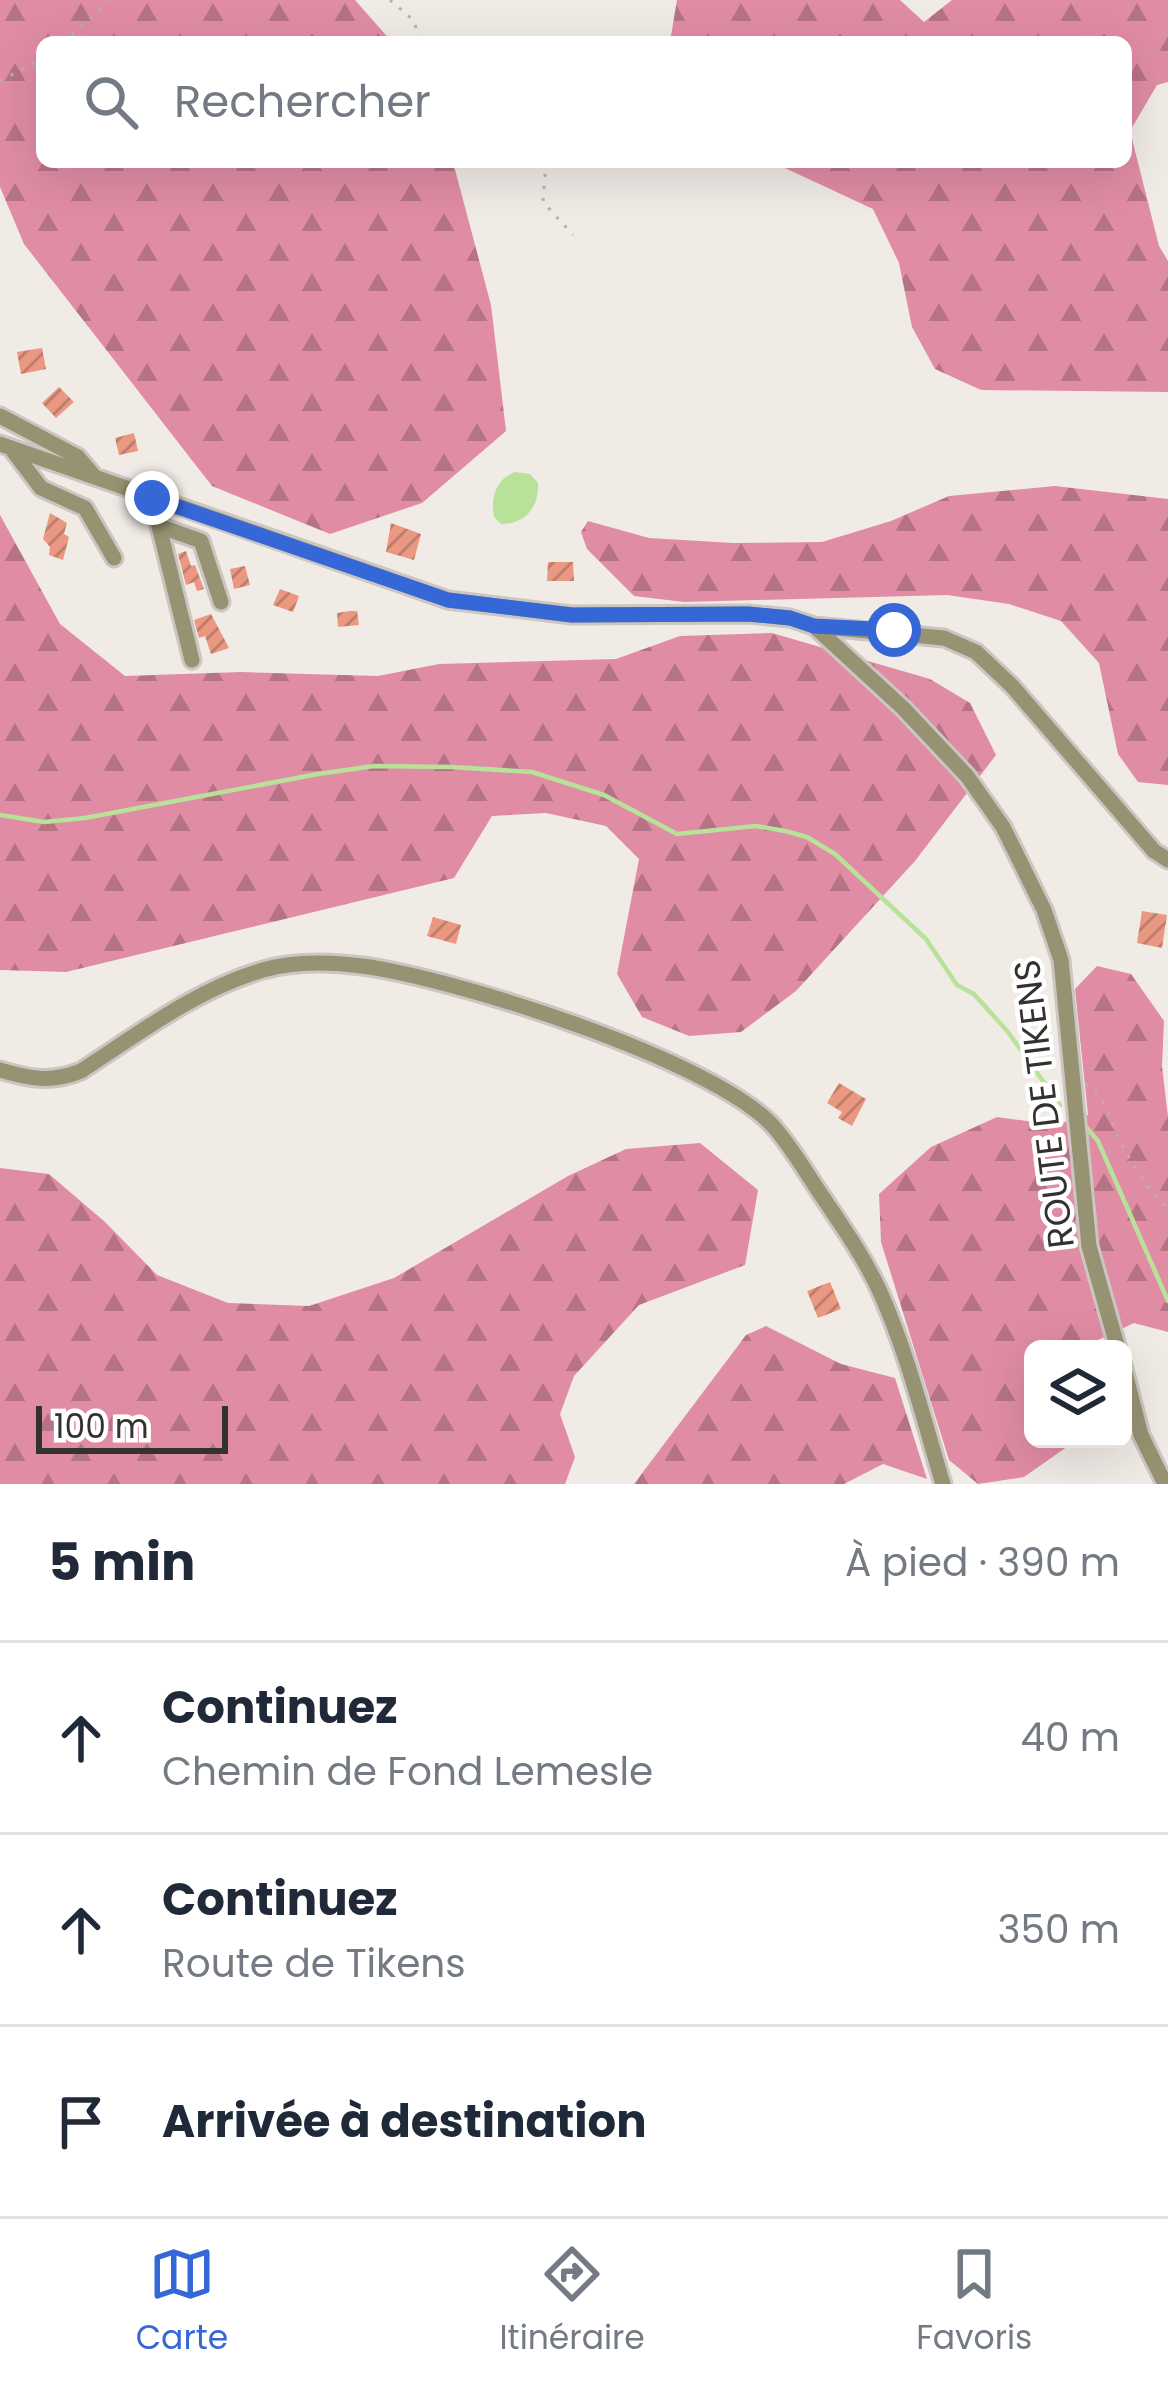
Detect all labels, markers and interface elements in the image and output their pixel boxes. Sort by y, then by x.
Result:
search box [36,36,1132,168]
icon: search [78,69,144,135]
text: Rechercher [174,70,431,133]
route end [125,471,179,525]
route start [867,603,921,657]
street label: ROUTE DE TIKENS [1001,957,1087,1251]
map controls [1024,1340,1132,1448]
button: layers [1024,1340,1132,1448]
scale bar [36,1400,228,1453]
text: 100 m [54,1403,149,1450]
text: 5 min [48,1526,195,1598]
text: À pied · 390 m [845,1535,1120,1590]
text: Continuez [162,1676,398,1739]
icon: ahead [48,1705,114,1771]
text: 40 m [1020,1710,1120,1765]
text: Chemin de Fond Lemesle [162,1744,653,1799]
text: Continuez [162,1868,398,1931]
icon: ahead [48,1897,114,1963]
text: 350 m [997,1902,1120,1957]
text: Route de Tikens [162,1936,466,1991]
icon: arrive [48,2089,114,2155]
text: Arrivée à destination [162,2090,647,2153]
tab: Carte [136,2241,228,2363]
tab: Itinéraire [500,2241,645,2363]
tab: Favoris [916,2241,1032,2363]

